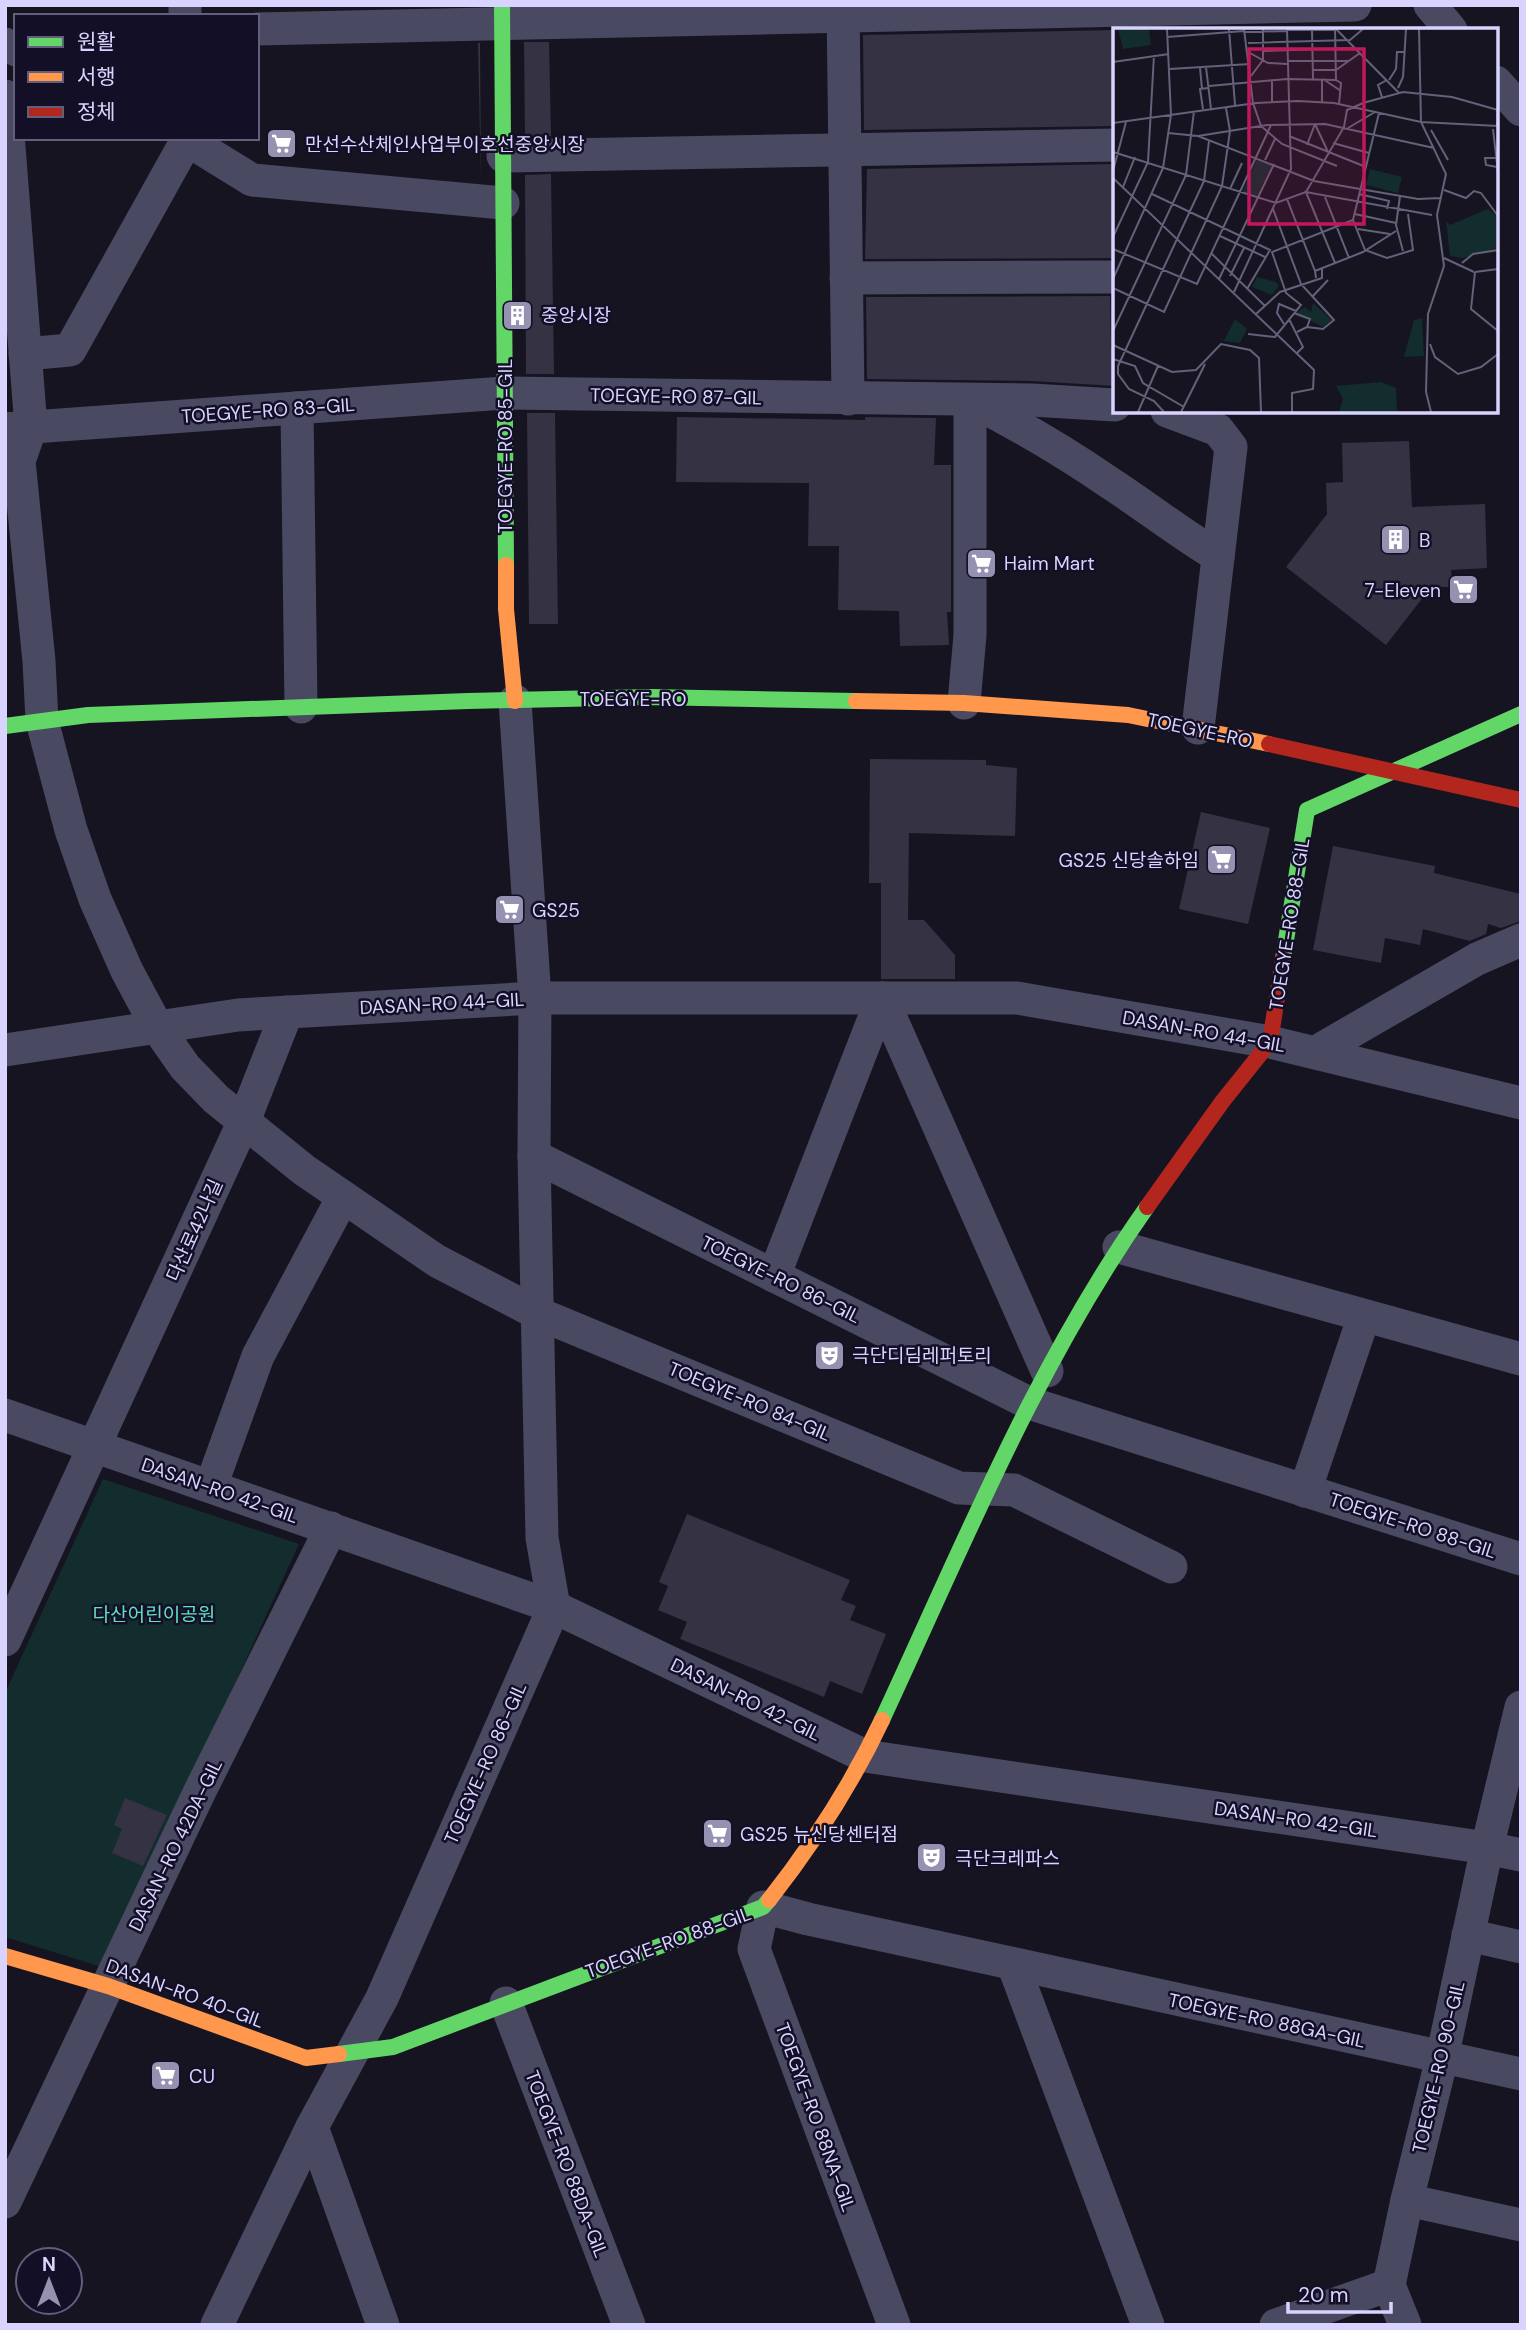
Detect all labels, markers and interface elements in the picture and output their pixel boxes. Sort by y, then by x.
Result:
legend [14,14,259,140]
text: 원활 [77,28,116,56]
inset map [1113,28,1498,413]
text: 서행 [77,63,116,91]
text: 정체 [77,98,116,126]
supermarket icon: 만선수산체인사업부이호선중앙시장 [265,127,299,161]
place label: 만선수산체인사업부이호선중앙시장 [305,132,585,157]
building icon: 중앙시장 [501,298,535,332]
place label: 중앙시장 [541,303,611,328]
street label: TOEGYE-RO 85-GIL [493,359,518,533]
street label: TOEGYE-RO 87-GIL [590,383,762,410]
street label: TOEGYE-RO 83-GIL [180,392,356,429]
building icon: B [1379,523,1413,557]
place label: B [1419,528,1430,553]
supermarket icon: Haim Mart [964,546,998,580]
place label: Haim Mart [1004,551,1095,576]
supermarket icon: 7-Eleven [1447,573,1481,607]
place label: 7-Eleven [1365,578,1441,603]
street label: TOEGYE-RO [579,687,687,712]
street label: TOEGYE-RO [1145,707,1255,754]
street label: TOEGYE-RO 88-GIL [1264,836,1315,1012]
supermarket icon: GS25 신당솔하임 [1205,843,1239,877]
place label: GS25 신당솔하임 [1059,848,1199,873]
supermarket icon: GS25 [492,893,526,927]
place label: GS25 [532,898,580,923]
street label: DASAN-RO 44-GIL [359,987,525,1020]
street label: DASAN-RO 44-GIL [1120,1005,1287,1058]
street label: 다산로42나길 [161,1175,228,1285]
street label: TOEGYE-RO 86-GIL [697,1230,865,1329]
theatre icon: 극단디딤레퍼토리 [812,1338,846,1372]
place label: 극단디딤레퍼토리 [852,1343,992,1368]
street label: TOEGYE-RO 84-GIL [665,1356,835,1447]
street label: DASAN-RO 42-GIL [138,1452,302,1529]
street label: TOEGYE-RO 88-GIL [1326,1487,1500,1564]
park label: 다산어린이공원 [93,1602,215,1627]
street label: DASAN-RO 42-GIL [666,1652,825,1747]
street label: TOEGYE-RO 86-GIL [438,1678,532,1848]
street label: DASAN-RO 42DA-GIL [123,1755,228,1935]
street label: DASAN-RO 42-GIL [1213,1796,1379,1843]
supermarket icon: GS25 뉴신당센터점 [700,1817,734,1851]
place label: GS25 뉴신당센터점 [740,1822,898,1847]
theatre icon: 극단크레파스 [915,1841,949,1875]
place label: 극단크레파스 [955,1846,1060,1871]
street label: TOEGYE-RO 88-GIL [582,1901,754,1984]
street label: DASAN-RO 40-GIL [102,1953,267,2034]
street label: TOEGYE-RO 90-GIL [1406,1978,1470,2156]
street label: TOEGYE-RO 88GA-GIL [1166,1987,1368,2054]
street label: TOEGYE-RO 88NA-GIL [770,2019,861,2215]
supermarket icon: CU [149,2059,183,2093]
place label: CU [189,2064,215,2089]
street label: TOEGYE-RO 88DA-GIL [519,2067,614,2261]
north arrow [14,2246,84,2316]
text: N [42,2252,56,2277]
scale bar [1288,2270,1391,2314]
text: 20 m [1298,2281,1349,2309]

